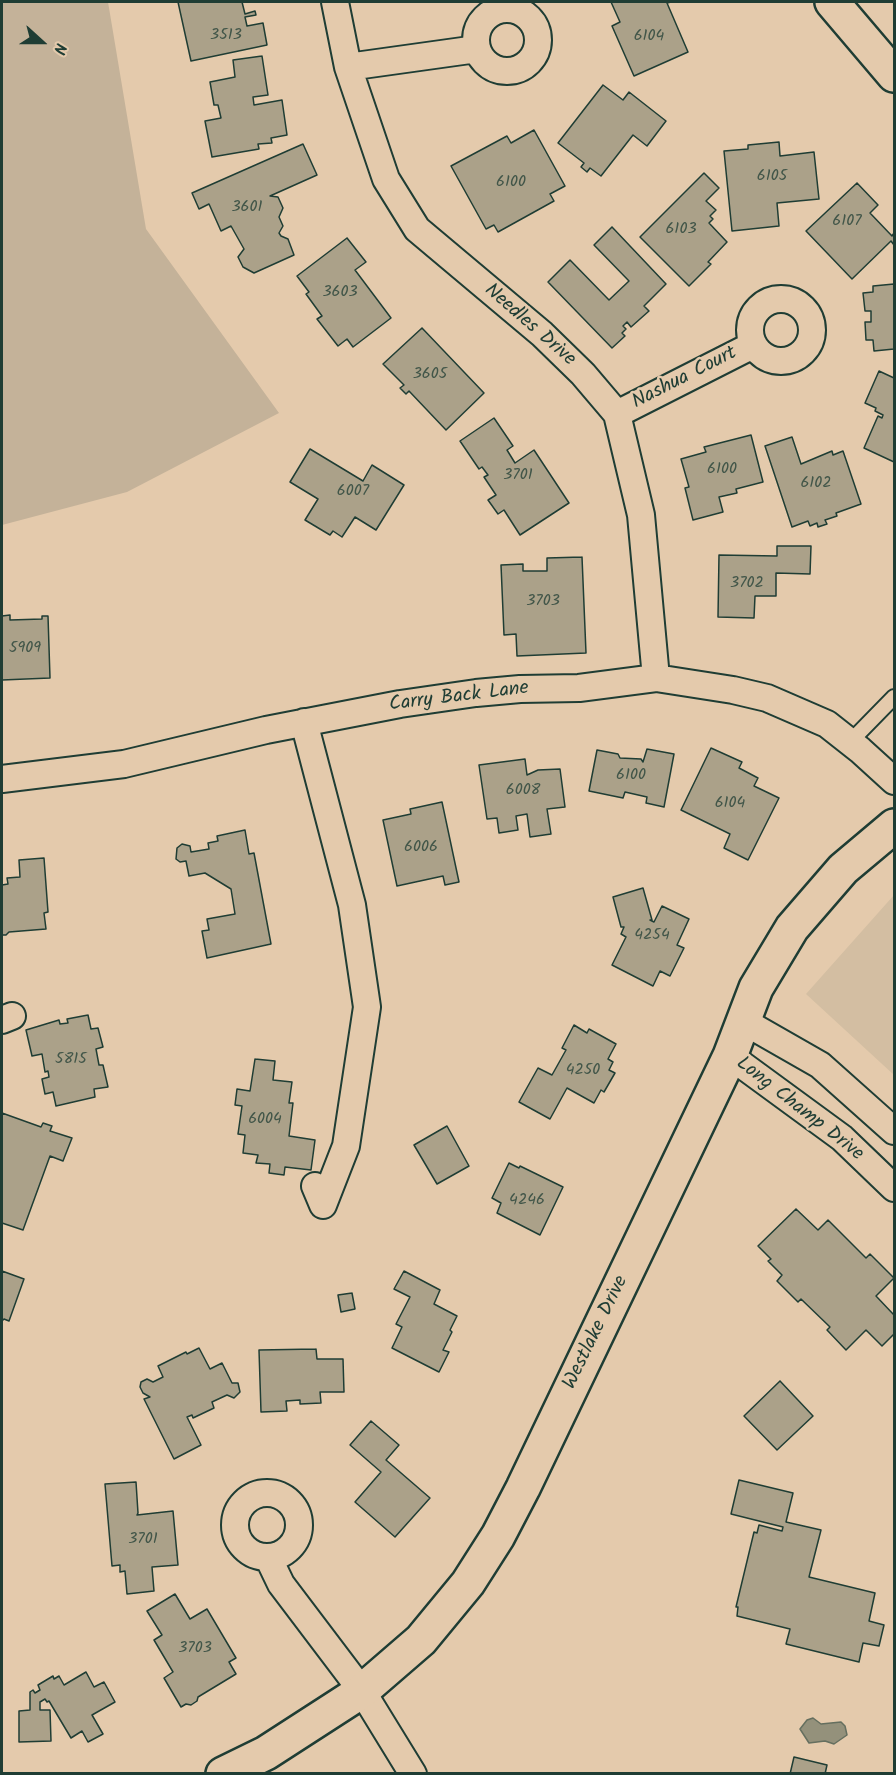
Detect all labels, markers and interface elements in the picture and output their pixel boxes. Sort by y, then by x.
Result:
north arrow [12,12,72,72]
house number: 3513 [210,26,242,46]
house number: 6104 [634,27,664,47]
text: N [46,39,73,58]
house number: 6105 [757,167,787,187]
house number: 6100 [496,173,526,193]
house number: 3601 [231,198,263,218]
house number: 6107 [832,212,862,232]
house number: 6103 [665,220,697,240]
street label: Needles Drive [478,280,580,372]
house number: 3603 [322,283,358,303]
street label: Nashua Court [629,342,741,416]
house number: 3605 [413,365,447,385]
house number: 6100 [707,460,737,480]
house number: 3701 [503,466,533,486]
house number: 6102 [800,474,832,494]
house number: 6007 [337,482,369,502]
house number: 3702 [730,574,764,594]
house number: 3703 [526,592,560,612]
house number: 5909 [9,639,41,659]
street label: Carry Back Lane [388,678,530,718]
house number: 6100 [616,766,646,786]
house number: 6008 [506,781,540,801]
house number: 6104 [715,794,745,814]
house number: 6006 [404,838,438,858]
house number: 4254 [634,926,670,946]
house number: 5815 [55,1050,87,1070]
street label: Long Champ Drive [730,1053,868,1167]
house number: 4250 [566,1061,600,1081]
house number: 6004 [248,1110,282,1130]
house number: 4246 [509,1191,545,1211]
street label: Westlake Drive [559,1272,635,1394]
house number: 3701 [128,1530,158,1550]
house number: 3703 [178,1639,212,1659]

